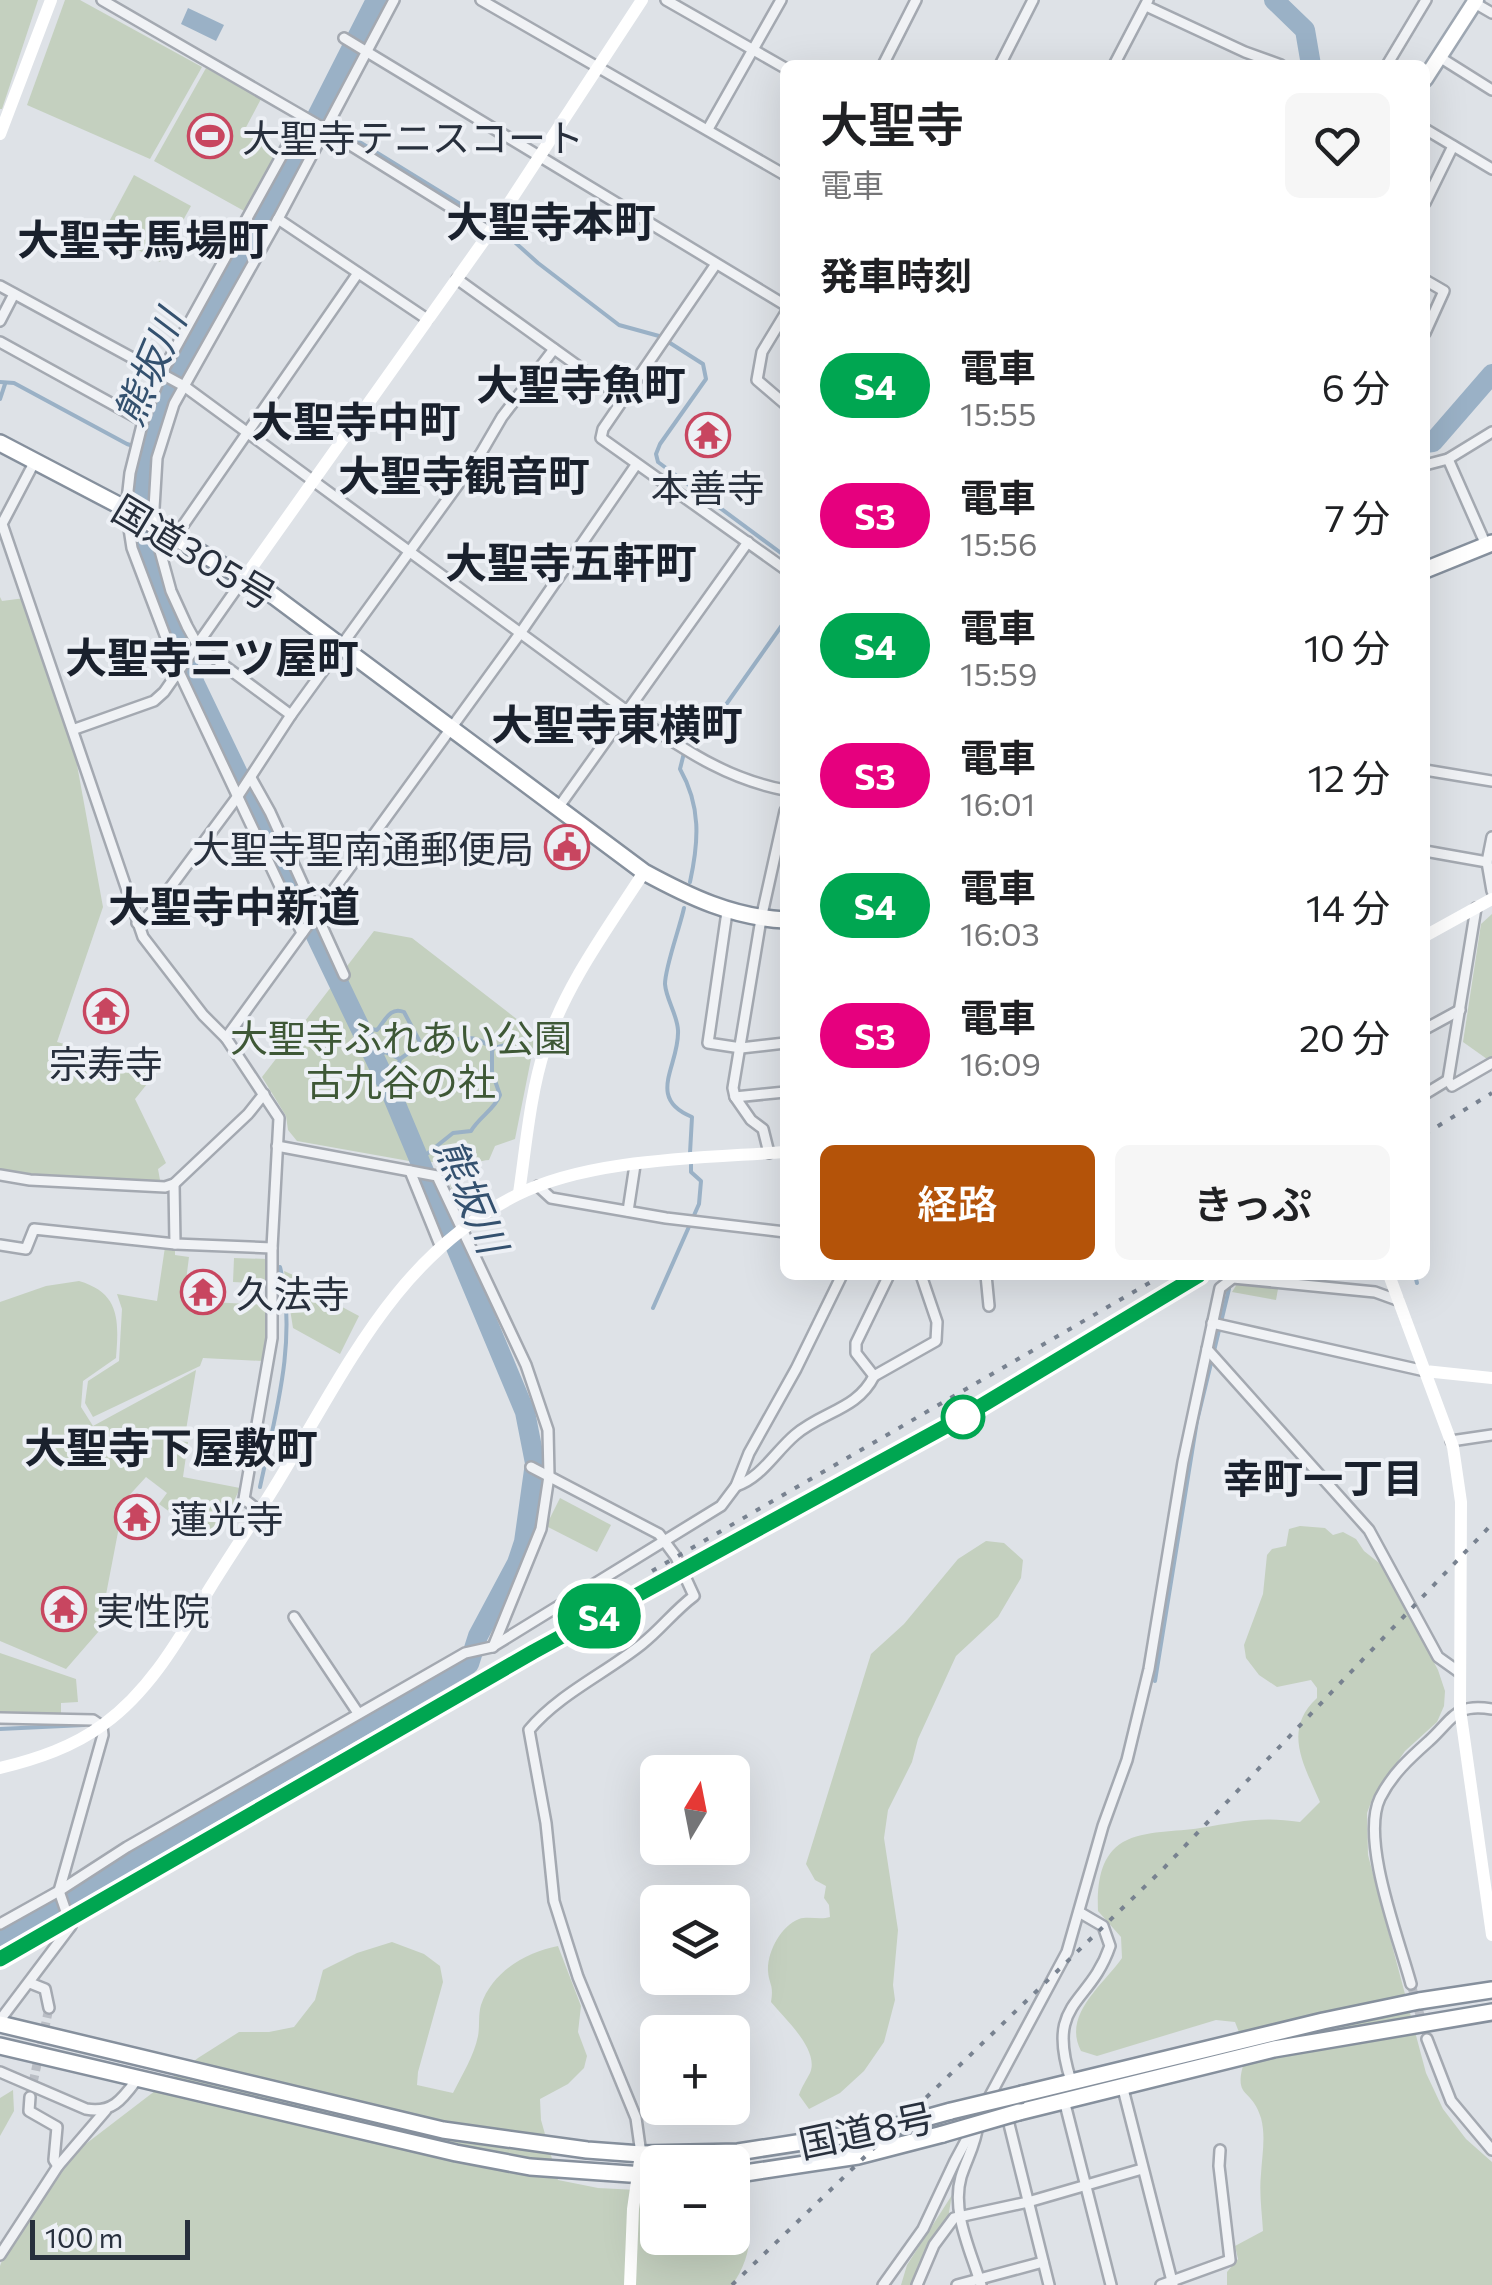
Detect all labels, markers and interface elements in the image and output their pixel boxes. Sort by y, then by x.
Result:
text: 大聖寺 [820,93,964,152]
button: heart [1285,93,1390,198]
sports icon: 大聖寺テニスコート [187,113,233,159]
place label: 大聖寺テニスコート [242,113,584,160]
text: 電車 [820,164,884,204]
district label: 大聖寺本町 [446,194,656,246]
district label: 大聖寺馬場町 [17,212,269,264]
text: 発車時刻 [820,251,972,298]
water label: 熊坂川 [102,299,196,432]
text: 電車 [960,343,1036,390]
district label: 大聖寺魚町 [476,357,686,409]
text: 6 分 [1322,363,1390,410]
text: S4 [854,364,896,407]
text: 15:55 [960,393,1036,433]
district label: 大聖寺中町 [251,394,461,446]
temple icon: 本善寺 [685,412,731,458]
district label: 大聖寺観音町 [338,448,590,500]
place label: 本善寺 [651,463,765,510]
text: 電車 [960,473,1036,520]
street label: 国道305号 [105,484,285,618]
text: 7 分 [1325,493,1390,540]
text: S3 [854,494,896,537]
text: 15:56 [960,523,1037,563]
district label: 大聖寺五軒町 [445,535,697,587]
text: 電車 [960,603,1036,650]
text: 10 分 [1304,623,1390,670]
text: S4 [854,624,896,667]
district label: 大聖寺三ツ屋町 [65,630,359,682]
text: 15:59 [960,653,1037,693]
district label: 大聖寺東横町 [491,697,743,749]
text: 電車 [960,733,1036,780]
text: 12 分 [1307,753,1390,800]
text: S3 [854,754,896,797]
text: 16:01 [960,783,1035,823]
place label: 大聖寺聖南通郵便局 [192,824,534,871]
public building icon: 大聖寺聖南通郵便局 [544,824,590,870]
text: 電車 [960,863,1036,910]
district label: 大聖寺中新道 [108,879,360,931]
text: 14 分 [1306,883,1390,930]
text: S4 [854,884,896,927]
text: 16:03 [960,913,1040,953]
temple icon: 宗寿寺 [83,988,129,1034]
text: 電車 [960,993,1036,1040]
park label: 大聖寺ふれあい公園 古九谷の社 [230,1013,572,1104]
text: 20 分 [1299,1013,1390,1060]
text: S3 [854,1014,896,1057]
place label: 宗寿寺 [49,1039,163,1086]
text: 16:09 [960,1043,1041,1083]
water label: 熊坂川 [427,1130,521,1263]
button: 経路 [820,1145,1095,1260]
button: きっぷ [1115,1145,1390,1260]
temple icon: 久法寺 [180,1269,226,1315]
place label: 久法寺 [236,1269,350,1316]
unlabelled marker [942,1396,984,1438]
district label: 大聖寺下屋敷町 [24,1420,318,1472]
district label: 幸町一丁目 [1223,1452,1423,1501]
temple icon: 蓮光寺 [114,1494,160,1540]
place label: 蓮光寺 [170,1494,284,1541]
line badge: S4 [554,1584,644,1648]
temple icon: 実性院 [41,1586,87,1632]
place label: 実性院 [96,1586,210,1633]
text: S4 [578,1595,620,1638]
north arrow [640,1755,750,1865]
map controls [640,1755,750,2255]
button: layers [640,1885,750,1995]
button: + [640,2015,750,2125]
street label: 国道8号 [794,2092,938,2166]
button: − [640,2145,750,2255]
scale bar [30,2215,190,2260]
text: 100 m [45,2220,123,2254]

